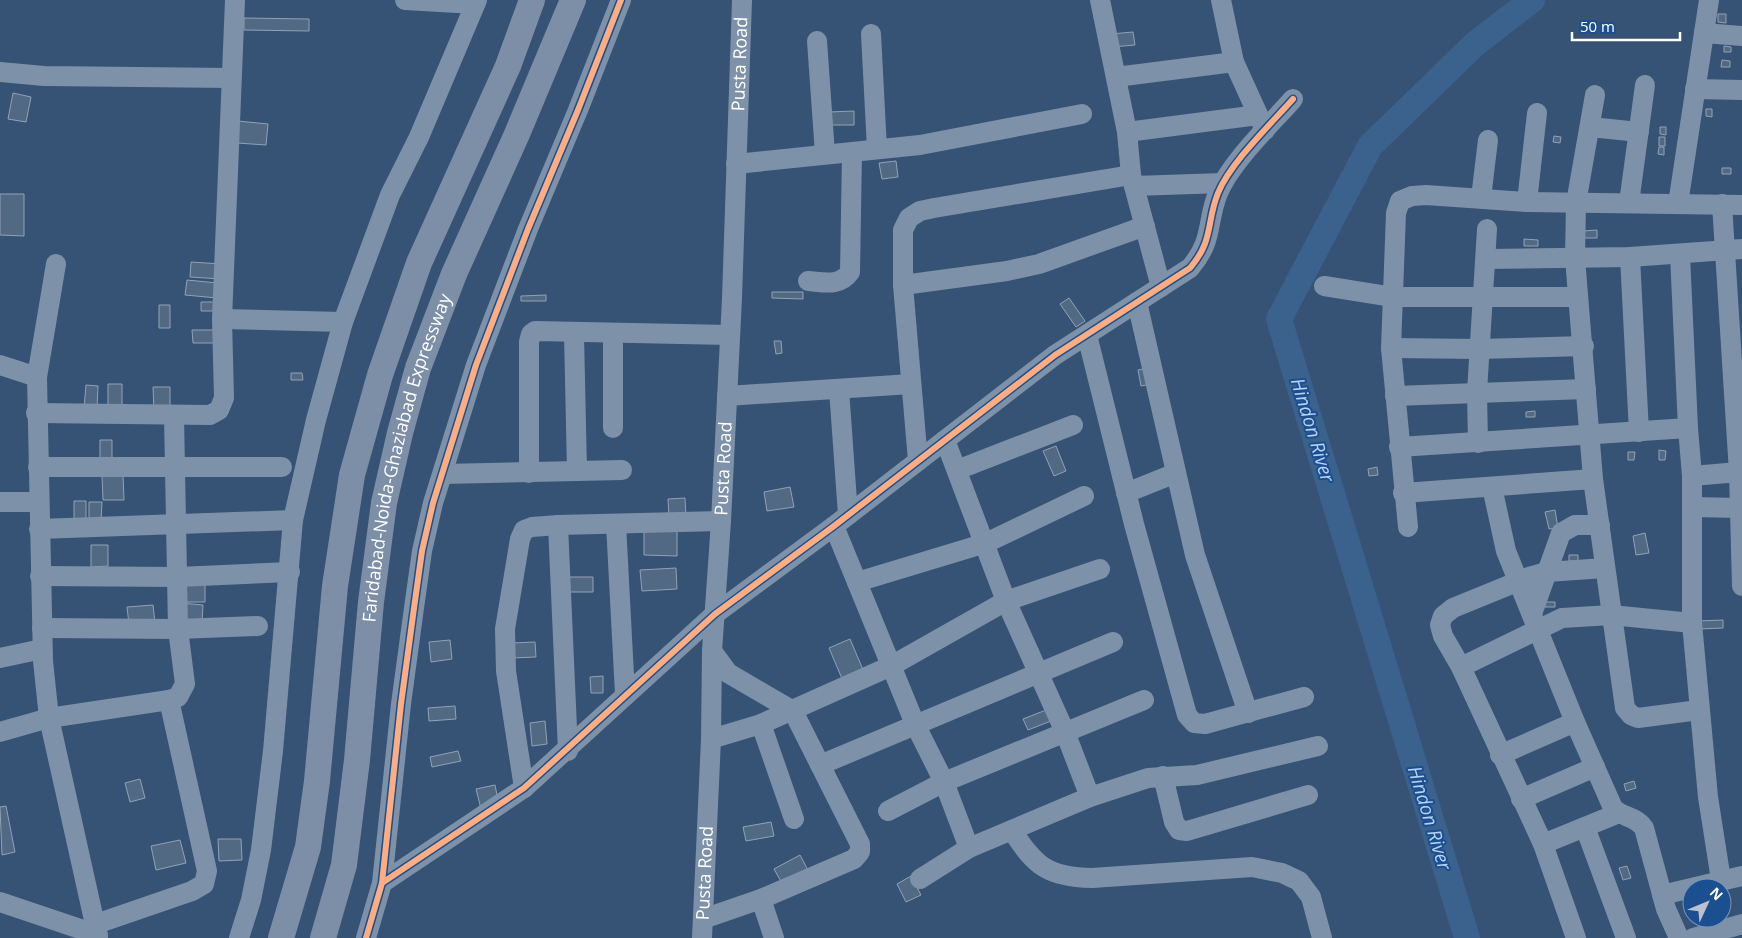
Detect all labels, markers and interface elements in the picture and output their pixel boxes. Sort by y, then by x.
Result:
scale bar [1572,10,1680,42]
street label: Pusta Road [725,16,752,112]
text: 50 m [1580,16,1615,36]
street label: Faridabad-Noida-Ghaziabad Expressway [356,289,457,623]
water label: Hindon River [1285,375,1342,487]
street label: Pusta Road [708,421,737,516]
water label: Hindon River [1402,763,1459,875]
street label: Pusta Road [690,825,718,921]
north arrow [1682,878,1732,928]
text: N [1706,883,1728,904]

